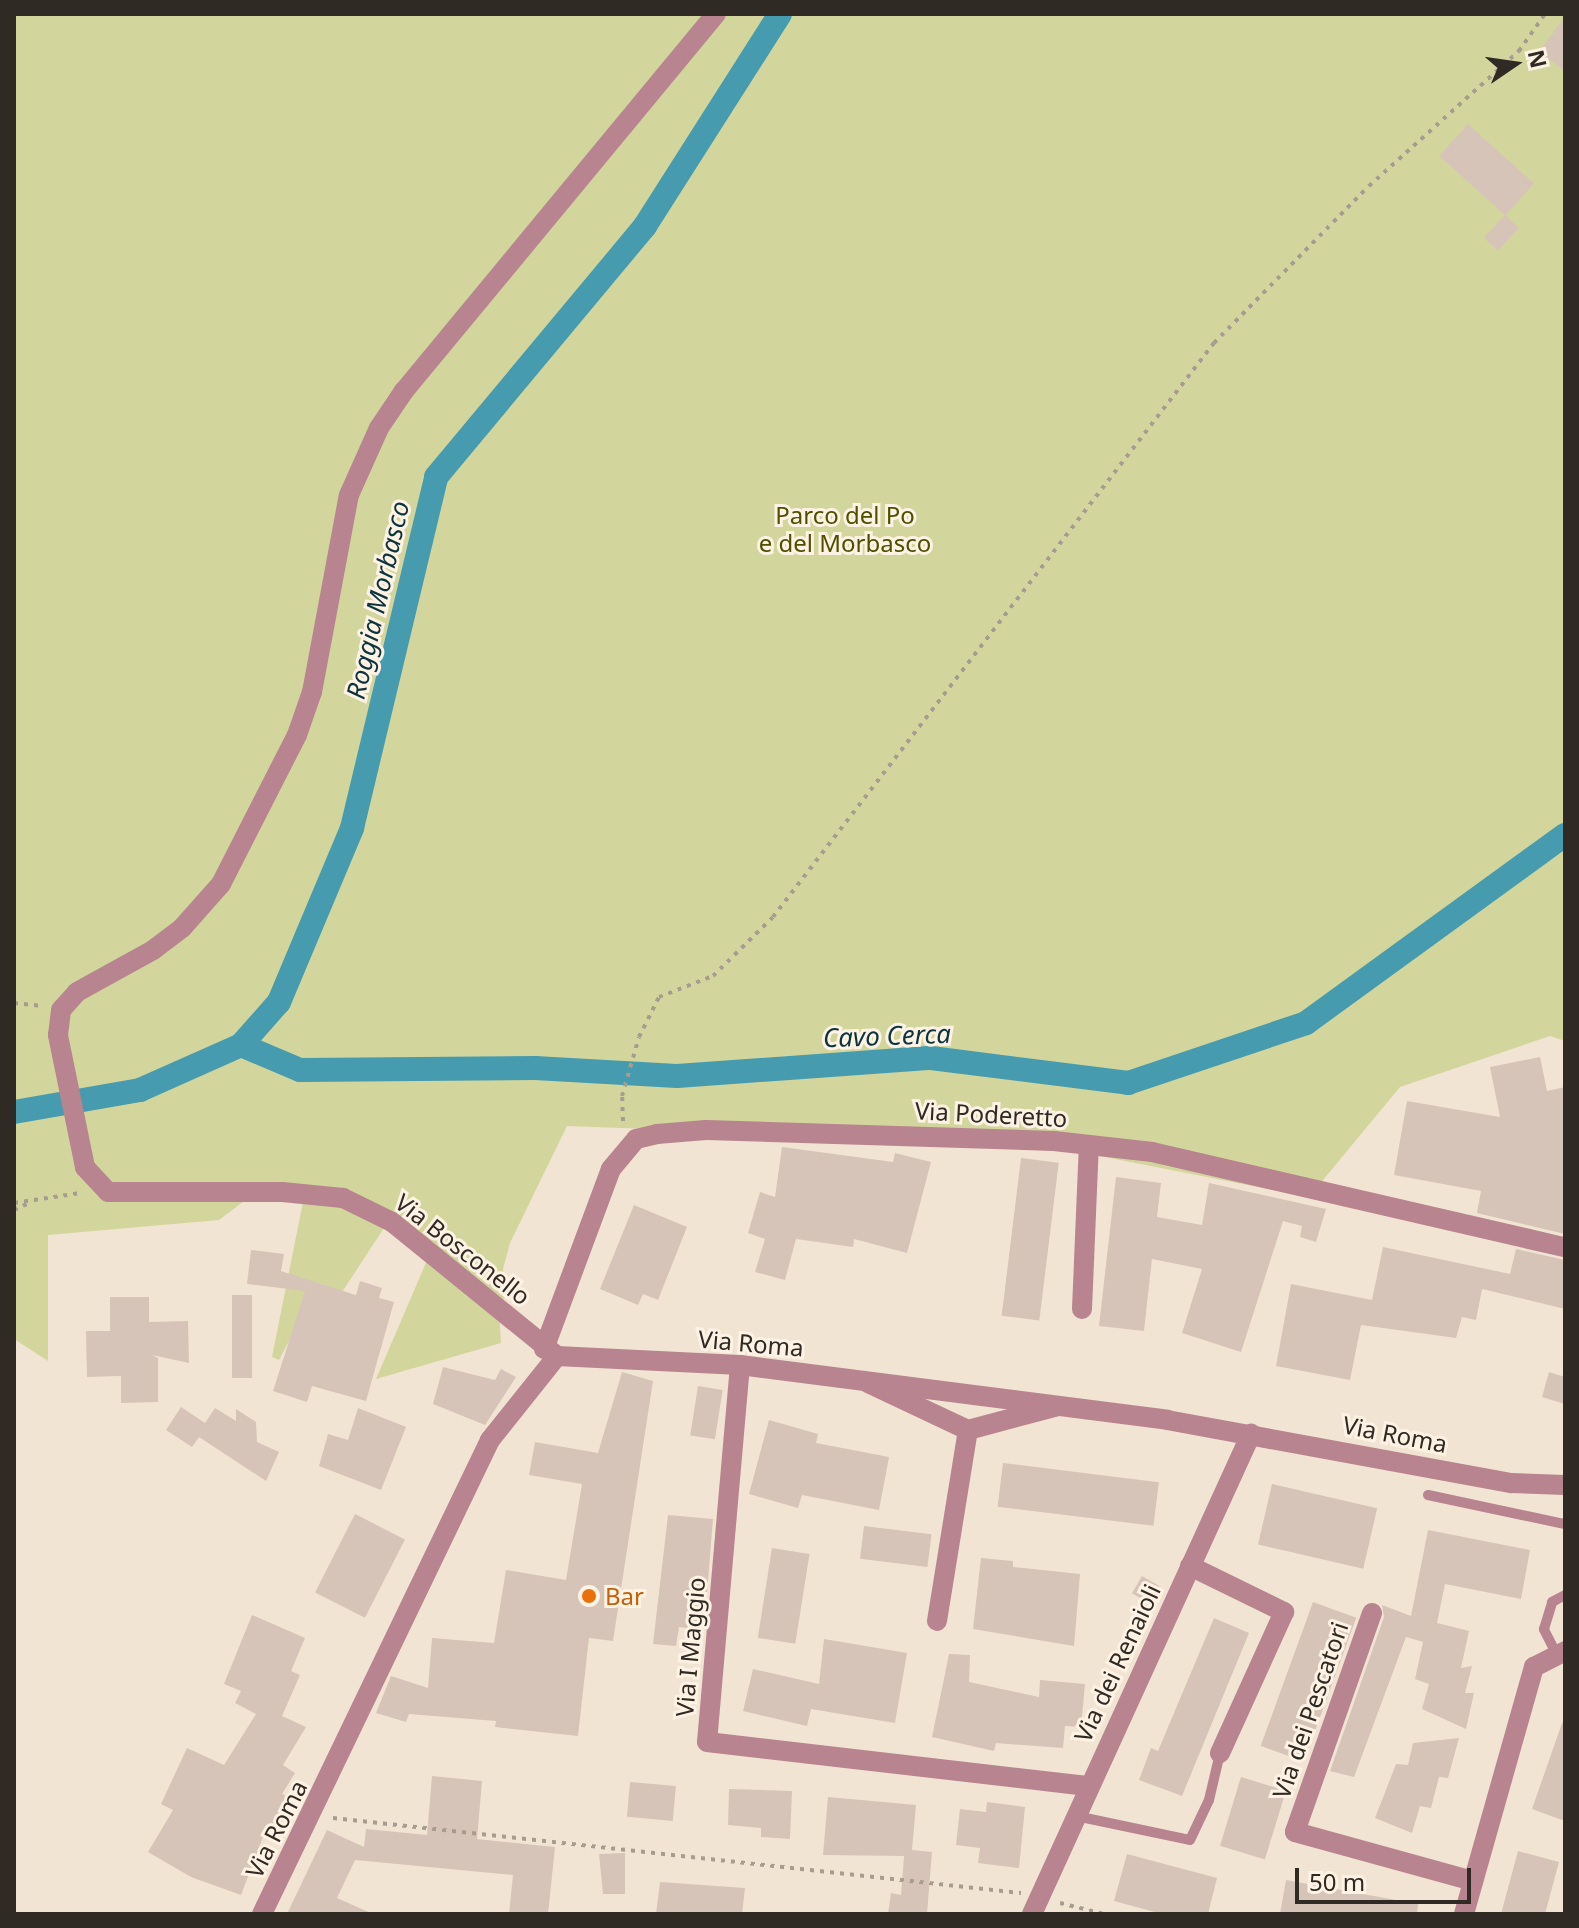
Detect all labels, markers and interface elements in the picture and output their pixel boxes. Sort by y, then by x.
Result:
north arrow [1475,24,1555,104]
text: N [1522,47,1555,71]
water label: Roggia Morbasco [340,498,416,702]
park label: Parco del Po e del Morbasco [759,501,931,557]
water label: Cavo Cerca [822,1018,952,1054]
street label: Via Poderetto [914,1096,1068,1132]
street label: Via Bosconello [390,1187,536,1311]
street label: Via Roma [697,1324,805,1362]
street label: Via Roma [1340,1410,1450,1458]
street label: Via I Maggio [670,1576,710,1718]
street label: Via dei Renaioli [1068,1579,1166,1747]
place label: Bar [605,1582,644,1610]
marker: Bar [580,1587,598,1605]
street label: Via dei Pescatori [1266,1618,1354,1802]
street label: Via Roma [239,1775,313,1883]
scale bar [1299,1852,1475,1902]
text: 50 m [1309,1865,1365,1898]

